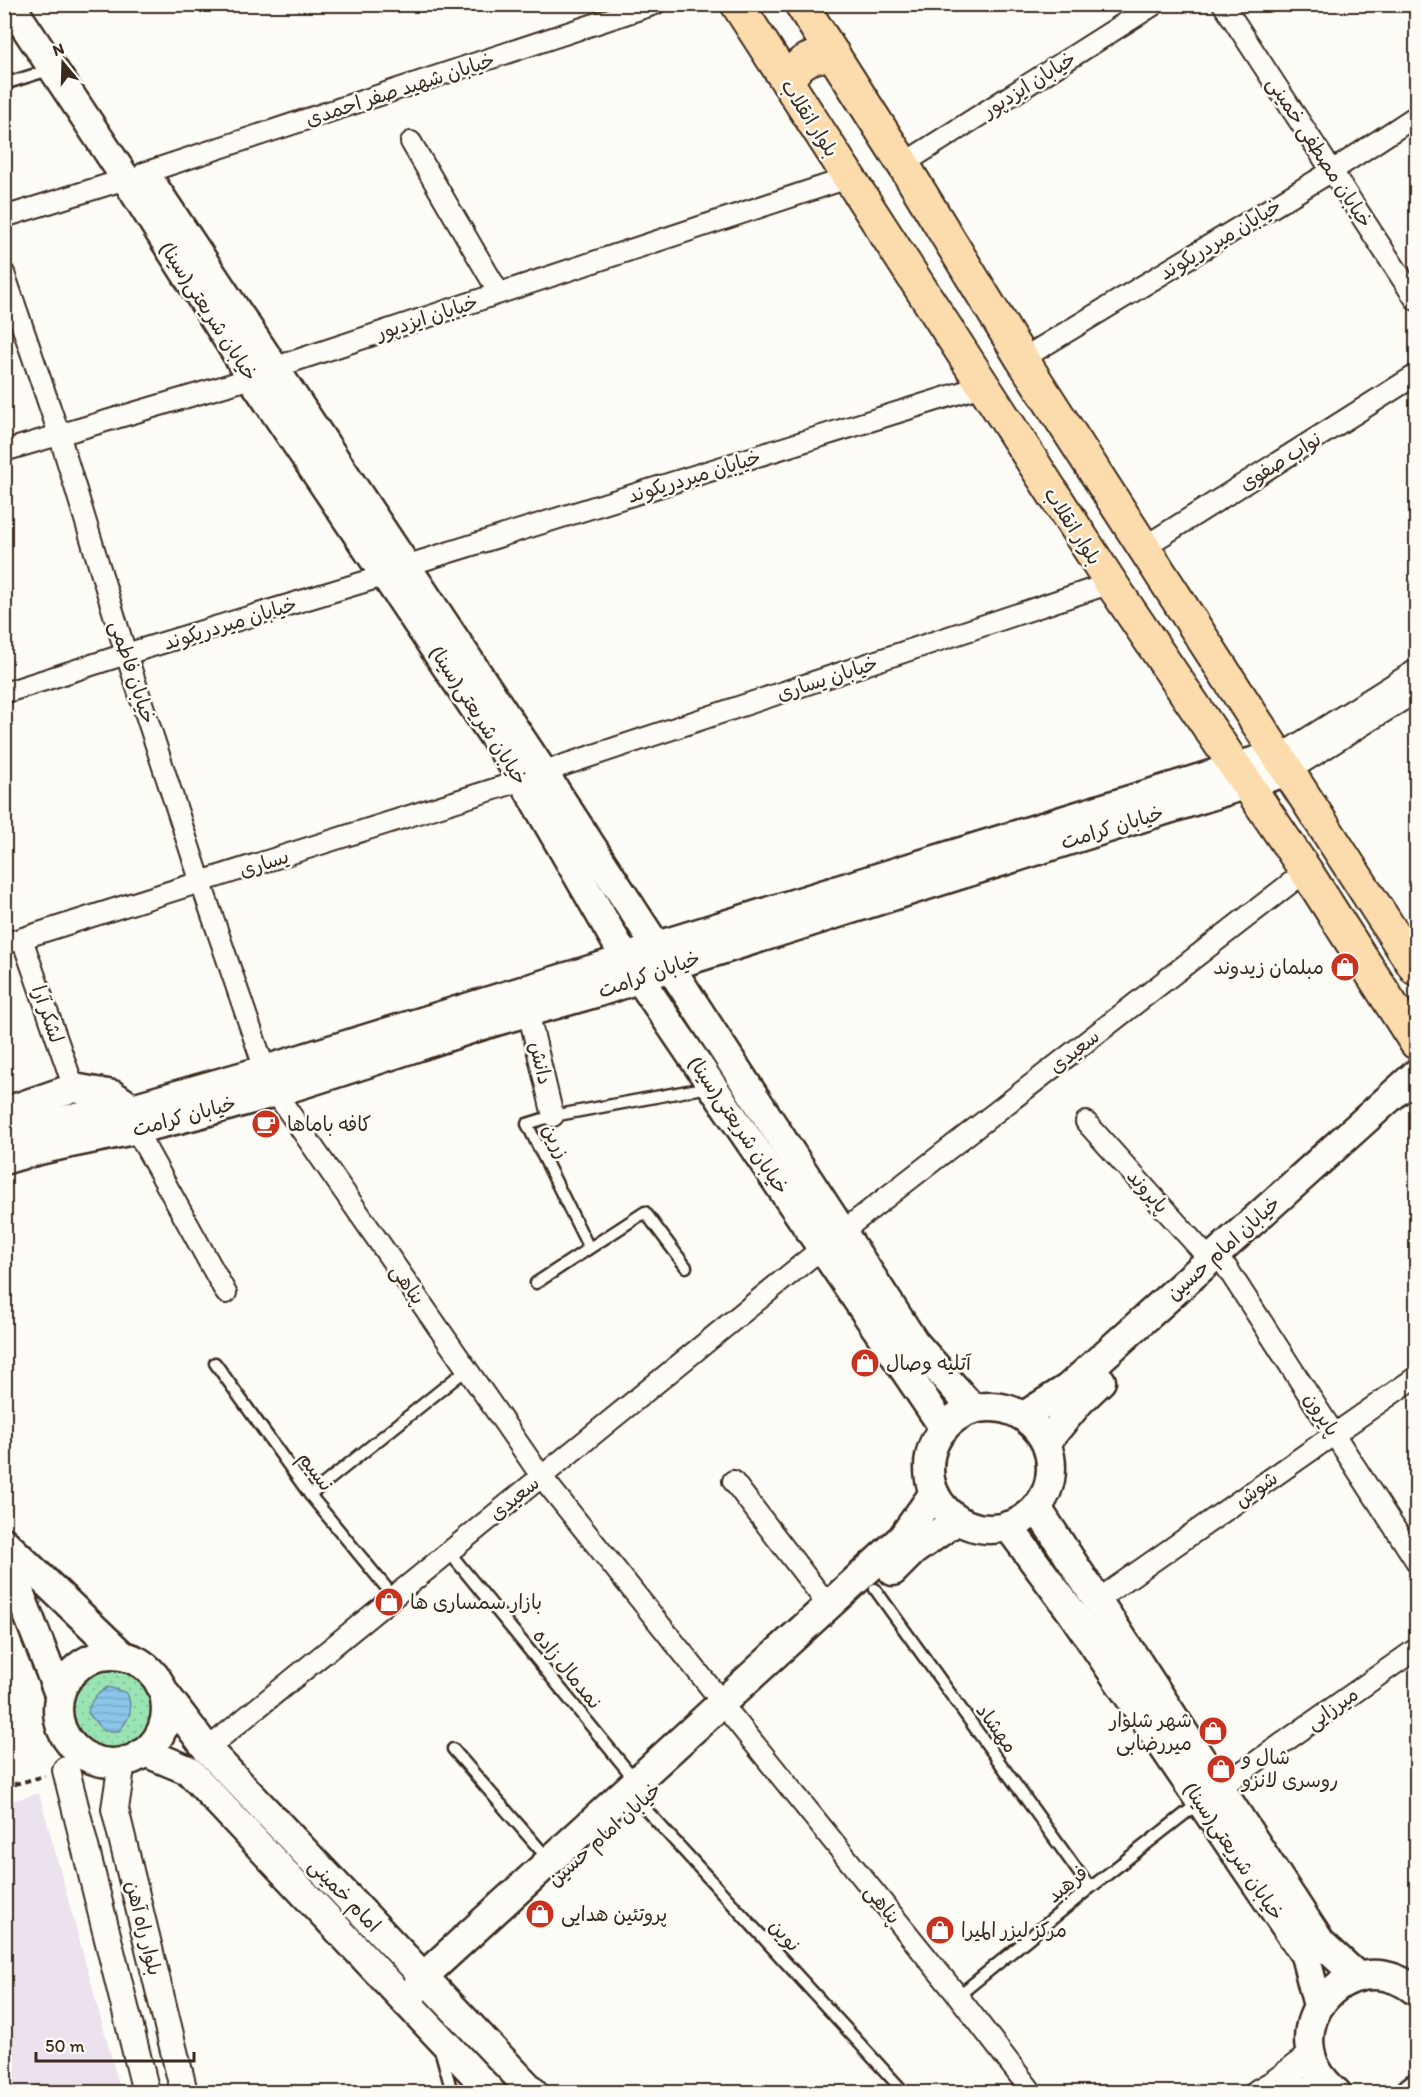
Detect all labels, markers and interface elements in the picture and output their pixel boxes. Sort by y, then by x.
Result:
north arrow [33,33,93,93]
text: N [50,39,66,60]
street label: خیابان ایزدپور [976,46,1081,124]
street label: خیابان شهید صفر احمدی [302,47,498,131]
street label: خیابان مصطفی خمینی [1261,72,1378,233]
street label: بلوار انقلاب [776,75,844,161]
street label: خیابان میردریکوند [1155,193,1286,286]
street label: خیابان شریعتی(سینا) [154,237,263,386]
street label: خیابان ایزدپور [371,289,481,346]
street label: نواب صفوی [1235,426,1325,496]
street label: خیابان میردریکوند [624,444,764,509]
street label: بلوار انقلاب [1039,483,1107,569]
street label: خیابان میردریکوند [160,591,300,656]
street label: خیابان فاطمی [104,617,161,727]
street label: خیابان شریعتی(سینا) [424,641,533,790]
street label: خیابان یساری [774,650,880,706]
street label: خیابان کرامت [1058,800,1166,854]
street label: یساری [236,844,292,882]
street label: خیابان کرامت [595,945,703,1003]
shop icon: مبلمان زیدوند [1329,951,1361,983]
place label: مبلمان زیدوند [1213,955,1324,979]
street label: لشکر آرا [27,982,69,1046]
street label: سعیدی [1044,1024,1104,1078]
street label: دانش [524,1039,558,1087]
street label: خیابان شریعتی(سینا) [683,1051,794,1199]
street label: خیابان کرامت [130,1091,238,1141]
cafe icon: کافه باماها [250,1108,282,1140]
place label: کافه باماها [287,1112,371,1136]
street label: زرین [537,1120,575,1162]
street label: پایروند [1121,1164,1174,1219]
street label: خیابان امام حسین [1161,1191,1287,1308]
street label: پناهی [385,1259,430,1309]
shop icon: آتلیه وصال [849,1347,881,1379]
place label: آتلیه وصال [886,1351,972,1375]
street label: پایرون [1298,1388,1345,1441]
street label: نسیم [291,1446,339,1497]
street label: شوش [1230,1466,1282,1512]
street label: سعیدی [484,1471,544,1525]
shop icon: بازار سمساری ها [373,1586,405,1618]
place label: بازار سمساری ها [410,1590,542,1614]
street label: نمدمال زاده [528,1624,608,1714]
street label: میرزایی [1301,1681,1363,1735]
street label: مهشاد [971,1699,1023,1757]
place label: شهر شلوار میررضابی [1108,1708,1192,1756]
shop icon: شهر شلوار میررضابی [1197,1715,1229,1747]
place label: شال و روسری لانزو [1240,1745,1339,1792]
shop icon: شال و روسری لانزو [1205,1753,1237,1785]
street label: خیابان امام حسین [542,1777,668,1894]
street label: خیابان شریعتی(سینا) [1178,1777,1289,1925]
street label: امام خمینی [302,1853,386,1939]
street label: فرهبد [1042,1860,1092,1908]
street label: بلوار راه آهن [121,1878,167,1978]
street label: پناهی [859,1879,906,1929]
shop icon: پروتئین هدایی [524,1898,556,1930]
place label: پروتئین هدایی [561,1902,667,1927]
street label: نوین [764,1914,806,1956]
shop icon: مرکز لیزر المیرا [924,1914,956,1946]
place label: مرکز لیزر المیرا [961,1918,1067,1942]
scale bar [36,2025,194,2063]
text: 50 m [45,2035,85,2057]

